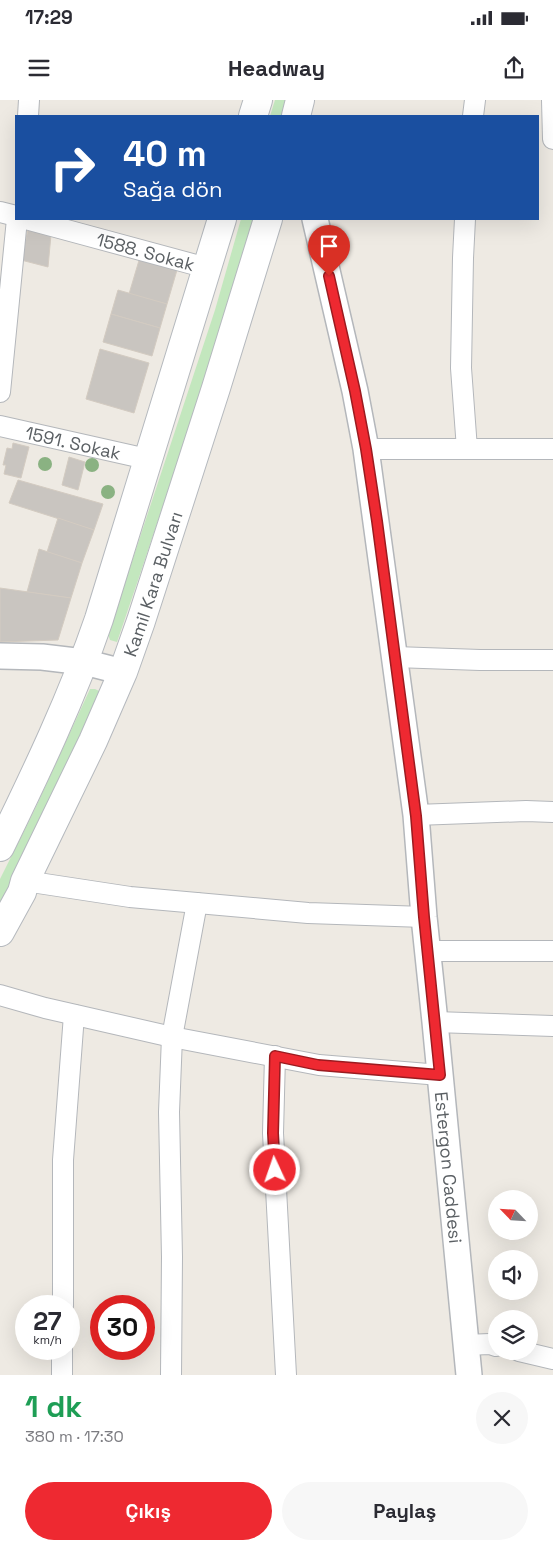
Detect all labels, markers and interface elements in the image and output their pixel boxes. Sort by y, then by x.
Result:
text: 17:29 [25,5,73,30]
icon: menu [25,54,53,82]
text: Headway [228,54,325,82]
icon: share [500,54,528,82]
text: 40 m [123,132,207,176]
icon: right [40,135,105,200]
text: Sağa dön [123,175,223,203]
pin [308,225,350,276]
street label: 1588. Sokak [94,227,198,276]
icon: arrive [315,232,343,260]
street label: 1591. Sokak [23,421,123,464]
street label: Kamil Kara Bulvarı [118,508,187,660]
street label: Estergon Caddesi [430,1091,468,1244]
position arrow [248,1143,300,1195]
north arrow [488,1190,538,1240]
map controls [488,1190,538,1360]
button: sound [488,1250,538,1300]
speed limit sign: 30 [90,1295,155,1360]
text: 27 [33,1305,62,1337]
button: layers [488,1310,538,1360]
text: km/h [33,1332,62,1348]
text: 1 dk [25,1387,82,1426]
button: close [476,1392,528,1444]
text: 380 m · 17:30 [25,1426,124,1447]
button: Çıkış [25,1482,272,1540]
button: Paylaş [282,1482,528,1540]

